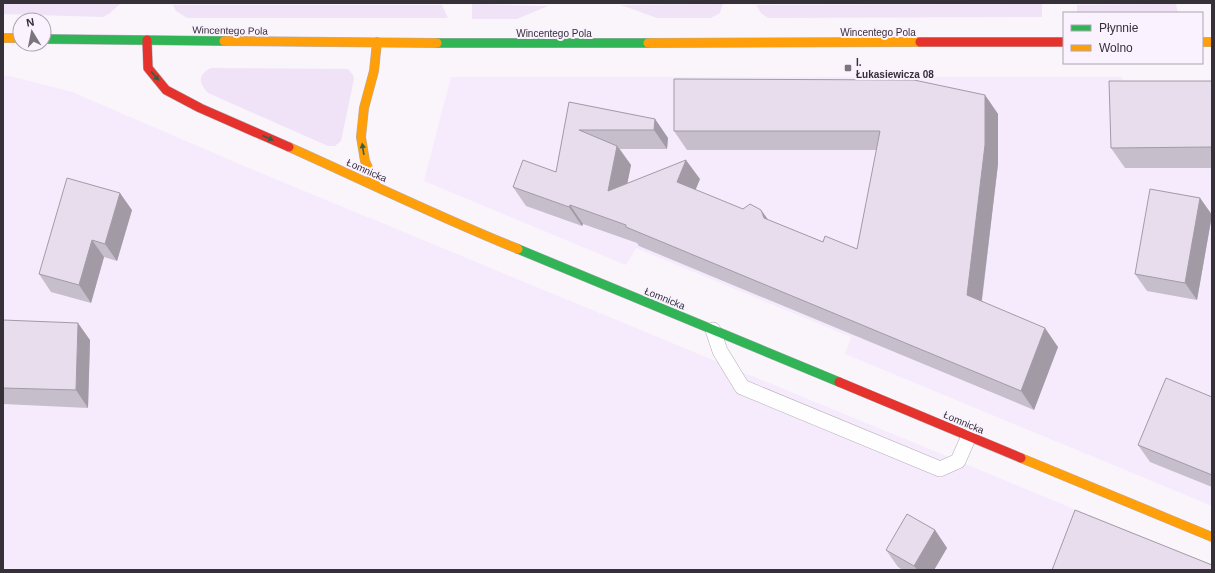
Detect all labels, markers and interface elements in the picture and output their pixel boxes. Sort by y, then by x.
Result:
north arrow [12,12,52,52]
legend [1063,12,1203,64]
text: N [25,16,35,29]
text: Płynnie [1099,21,1139,35]
street label: Wincentego Pola [192,24,268,37]
street label: Wincentego Pola [840,27,916,38]
street label: Wincentego Pola [516,28,592,39]
text: Wolno [1099,41,1133,55]
place label: I. Łukasiewicza 08 [856,57,934,80]
marker: I. Łukasiewicza 08 [843,63,853,73]
one-way arrow [150,71,159,82]
one-way arrow [262,135,273,141]
one-way arrow [360,143,366,155]
street label: Łomnicka [345,157,389,184]
street label: Łomnicka [643,285,687,312]
street label: Łomnicka [942,409,986,436]

